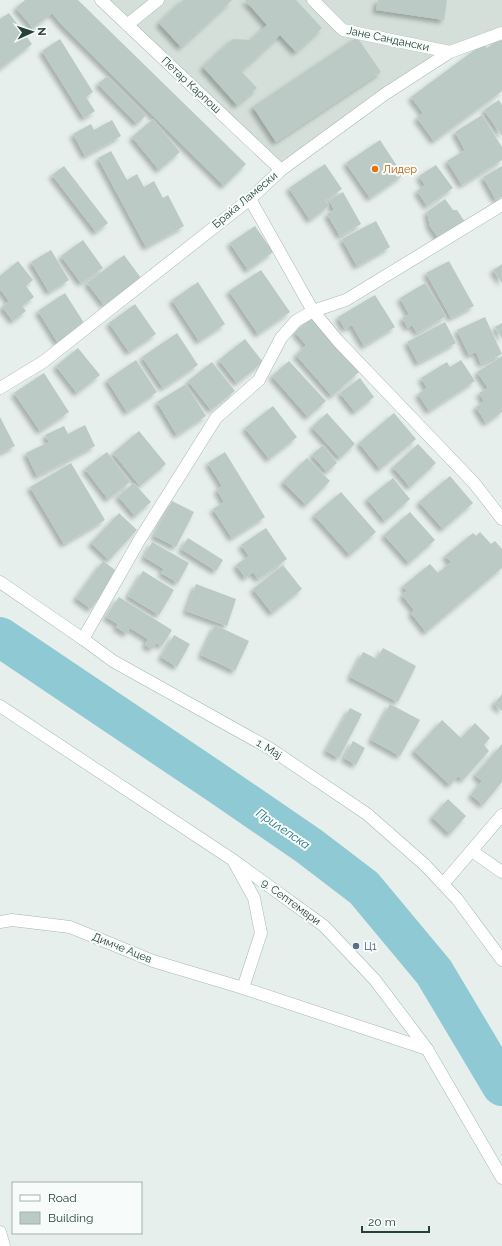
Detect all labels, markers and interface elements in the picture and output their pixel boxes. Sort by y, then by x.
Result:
north arrow [12,12,52,52]
street label: Јане Сандански [346,24,430,54]
text: N [35,27,48,36]
street label: Петар Карпош [159,54,223,116]
place label: Лидер [383,163,417,176]
marker: Лидер [370,164,380,174]
street label: Браќа Ламески [210,169,280,231]
street label: 1. Мај [254,736,284,762]
water label: Прилепска [254,806,312,852]
street label: 9. Септември [259,876,323,928]
street label: Димче Ацев [90,930,154,966]
place label: Ц1 [364,940,377,953]
marker: Ц1 [351,941,361,951]
legend [12,1182,142,1234]
text: Road [48,1191,77,1205]
scale bar [362,1208,429,1234]
text: Building [48,1211,94,1225]
text: 20 m [368,1215,396,1229]

